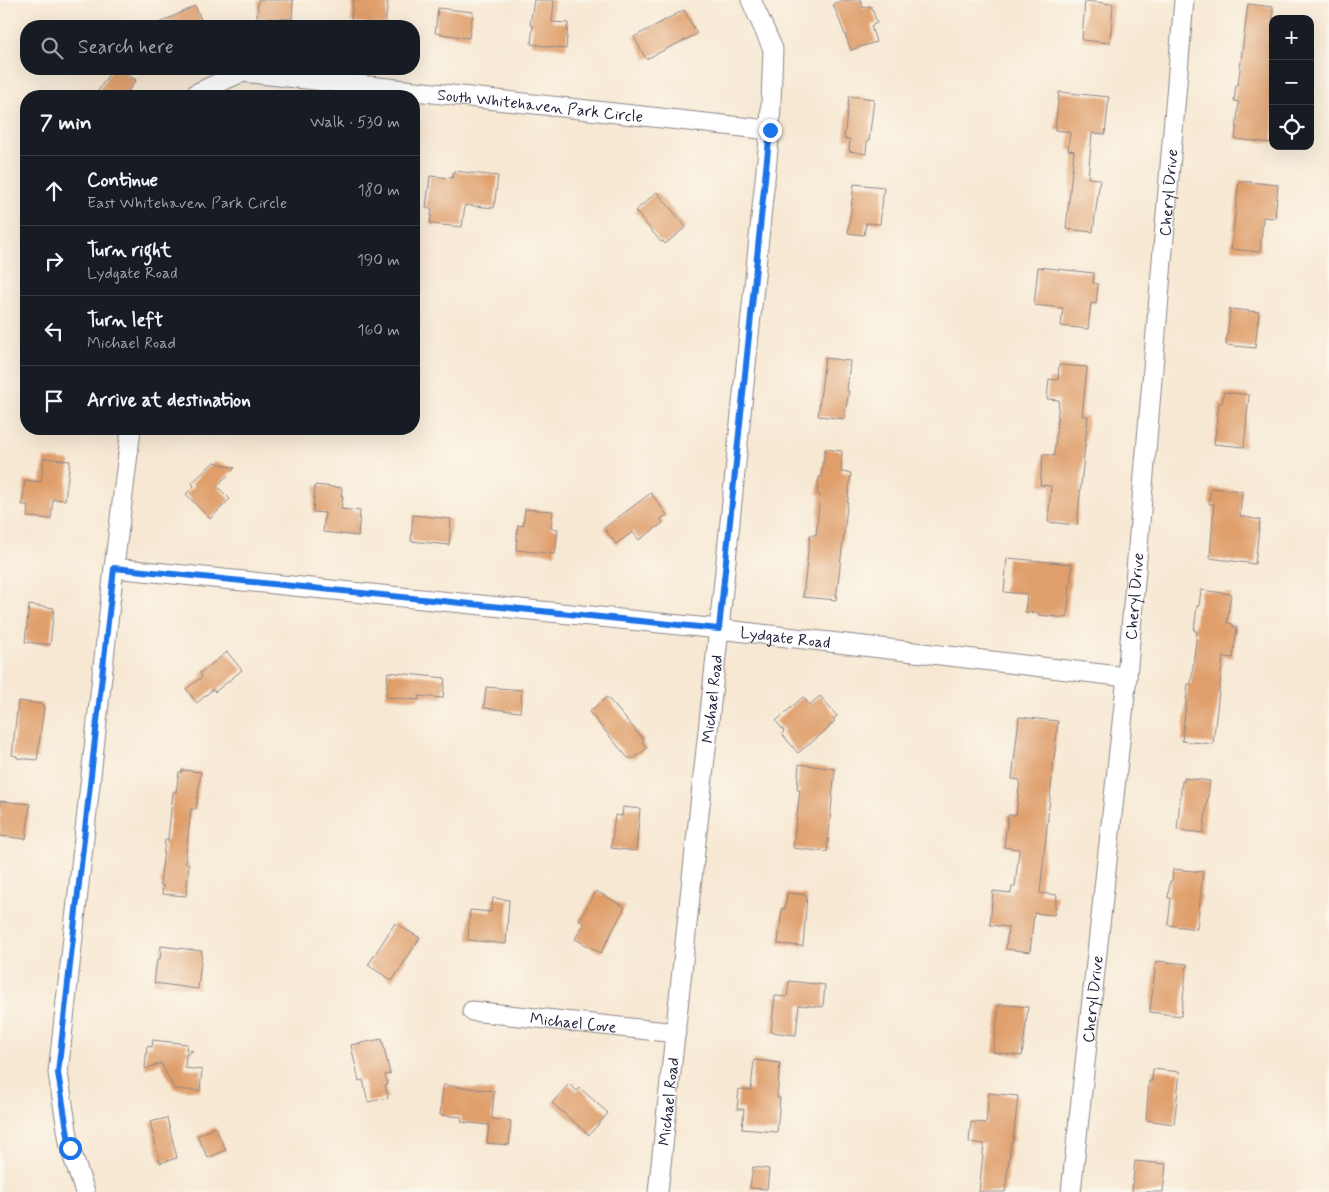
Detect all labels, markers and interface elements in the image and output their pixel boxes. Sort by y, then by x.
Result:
map controls [1269,15,1314,150]
button: + [1269,15,1314,60]
search box [20,20,420,75]
icon: search [38,34,66,62]
text: Search here [78,35,174,60]
button: − [1269,60,1314,105]
street label: South Whitehaven Park Circle [436,85,644,128]
button: locate [1269,105,1314,150]
text: 7 min [40,109,92,137]
text: Walk · 530 m [310,112,400,133]
route end [759,119,782,142]
street label: Cheryl Drive [1155,148,1183,237]
text: Continue [87,168,158,193]
icon: ahead [40,177,68,205]
text: 180 m [357,180,400,201]
text: East Whitehaven Park Circle [87,193,287,214]
text: Turn right [87,238,171,263]
icon: right [40,247,68,275]
text: 190 m [357,250,400,271]
text: Lydgate Road [87,263,178,284]
text: Turn left [87,308,163,333]
icon: left [40,317,68,345]
text: 160 m [357,320,400,341]
text: Michael Road [87,333,176,354]
icon: arrive [40,387,68,415]
text: Arrive at destination [87,388,251,413]
street label: Cheryl Drive [1121,552,1149,641]
street label: Lydgate Road [739,623,832,654]
street label: Michael Road [698,654,728,744]
street label: Cheryl Drive [1078,955,1109,1044]
street label: Michael Cove [529,1008,618,1039]
street label: Michael Road [654,1056,685,1147]
route start [59,1137,82,1160]

